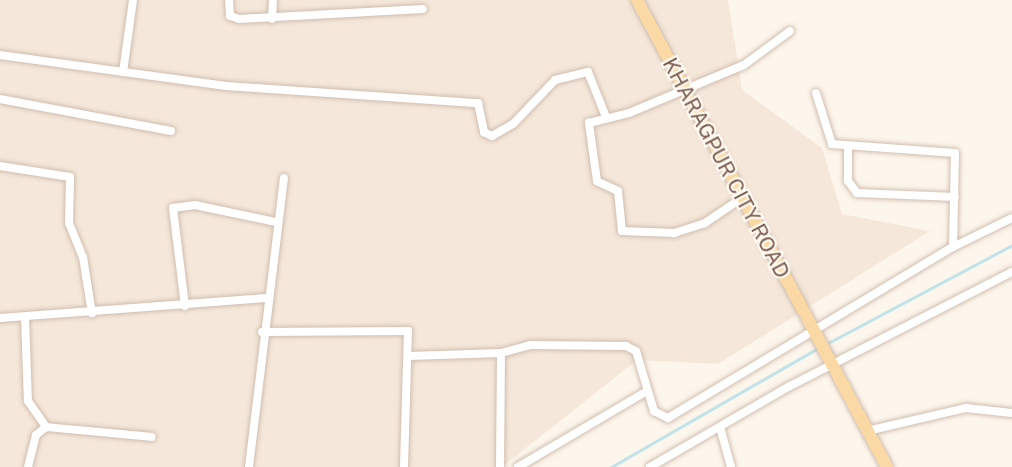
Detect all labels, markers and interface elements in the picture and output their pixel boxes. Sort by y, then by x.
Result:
street label: KHARAGPUR CITY ROAD [657,53,795,283]

